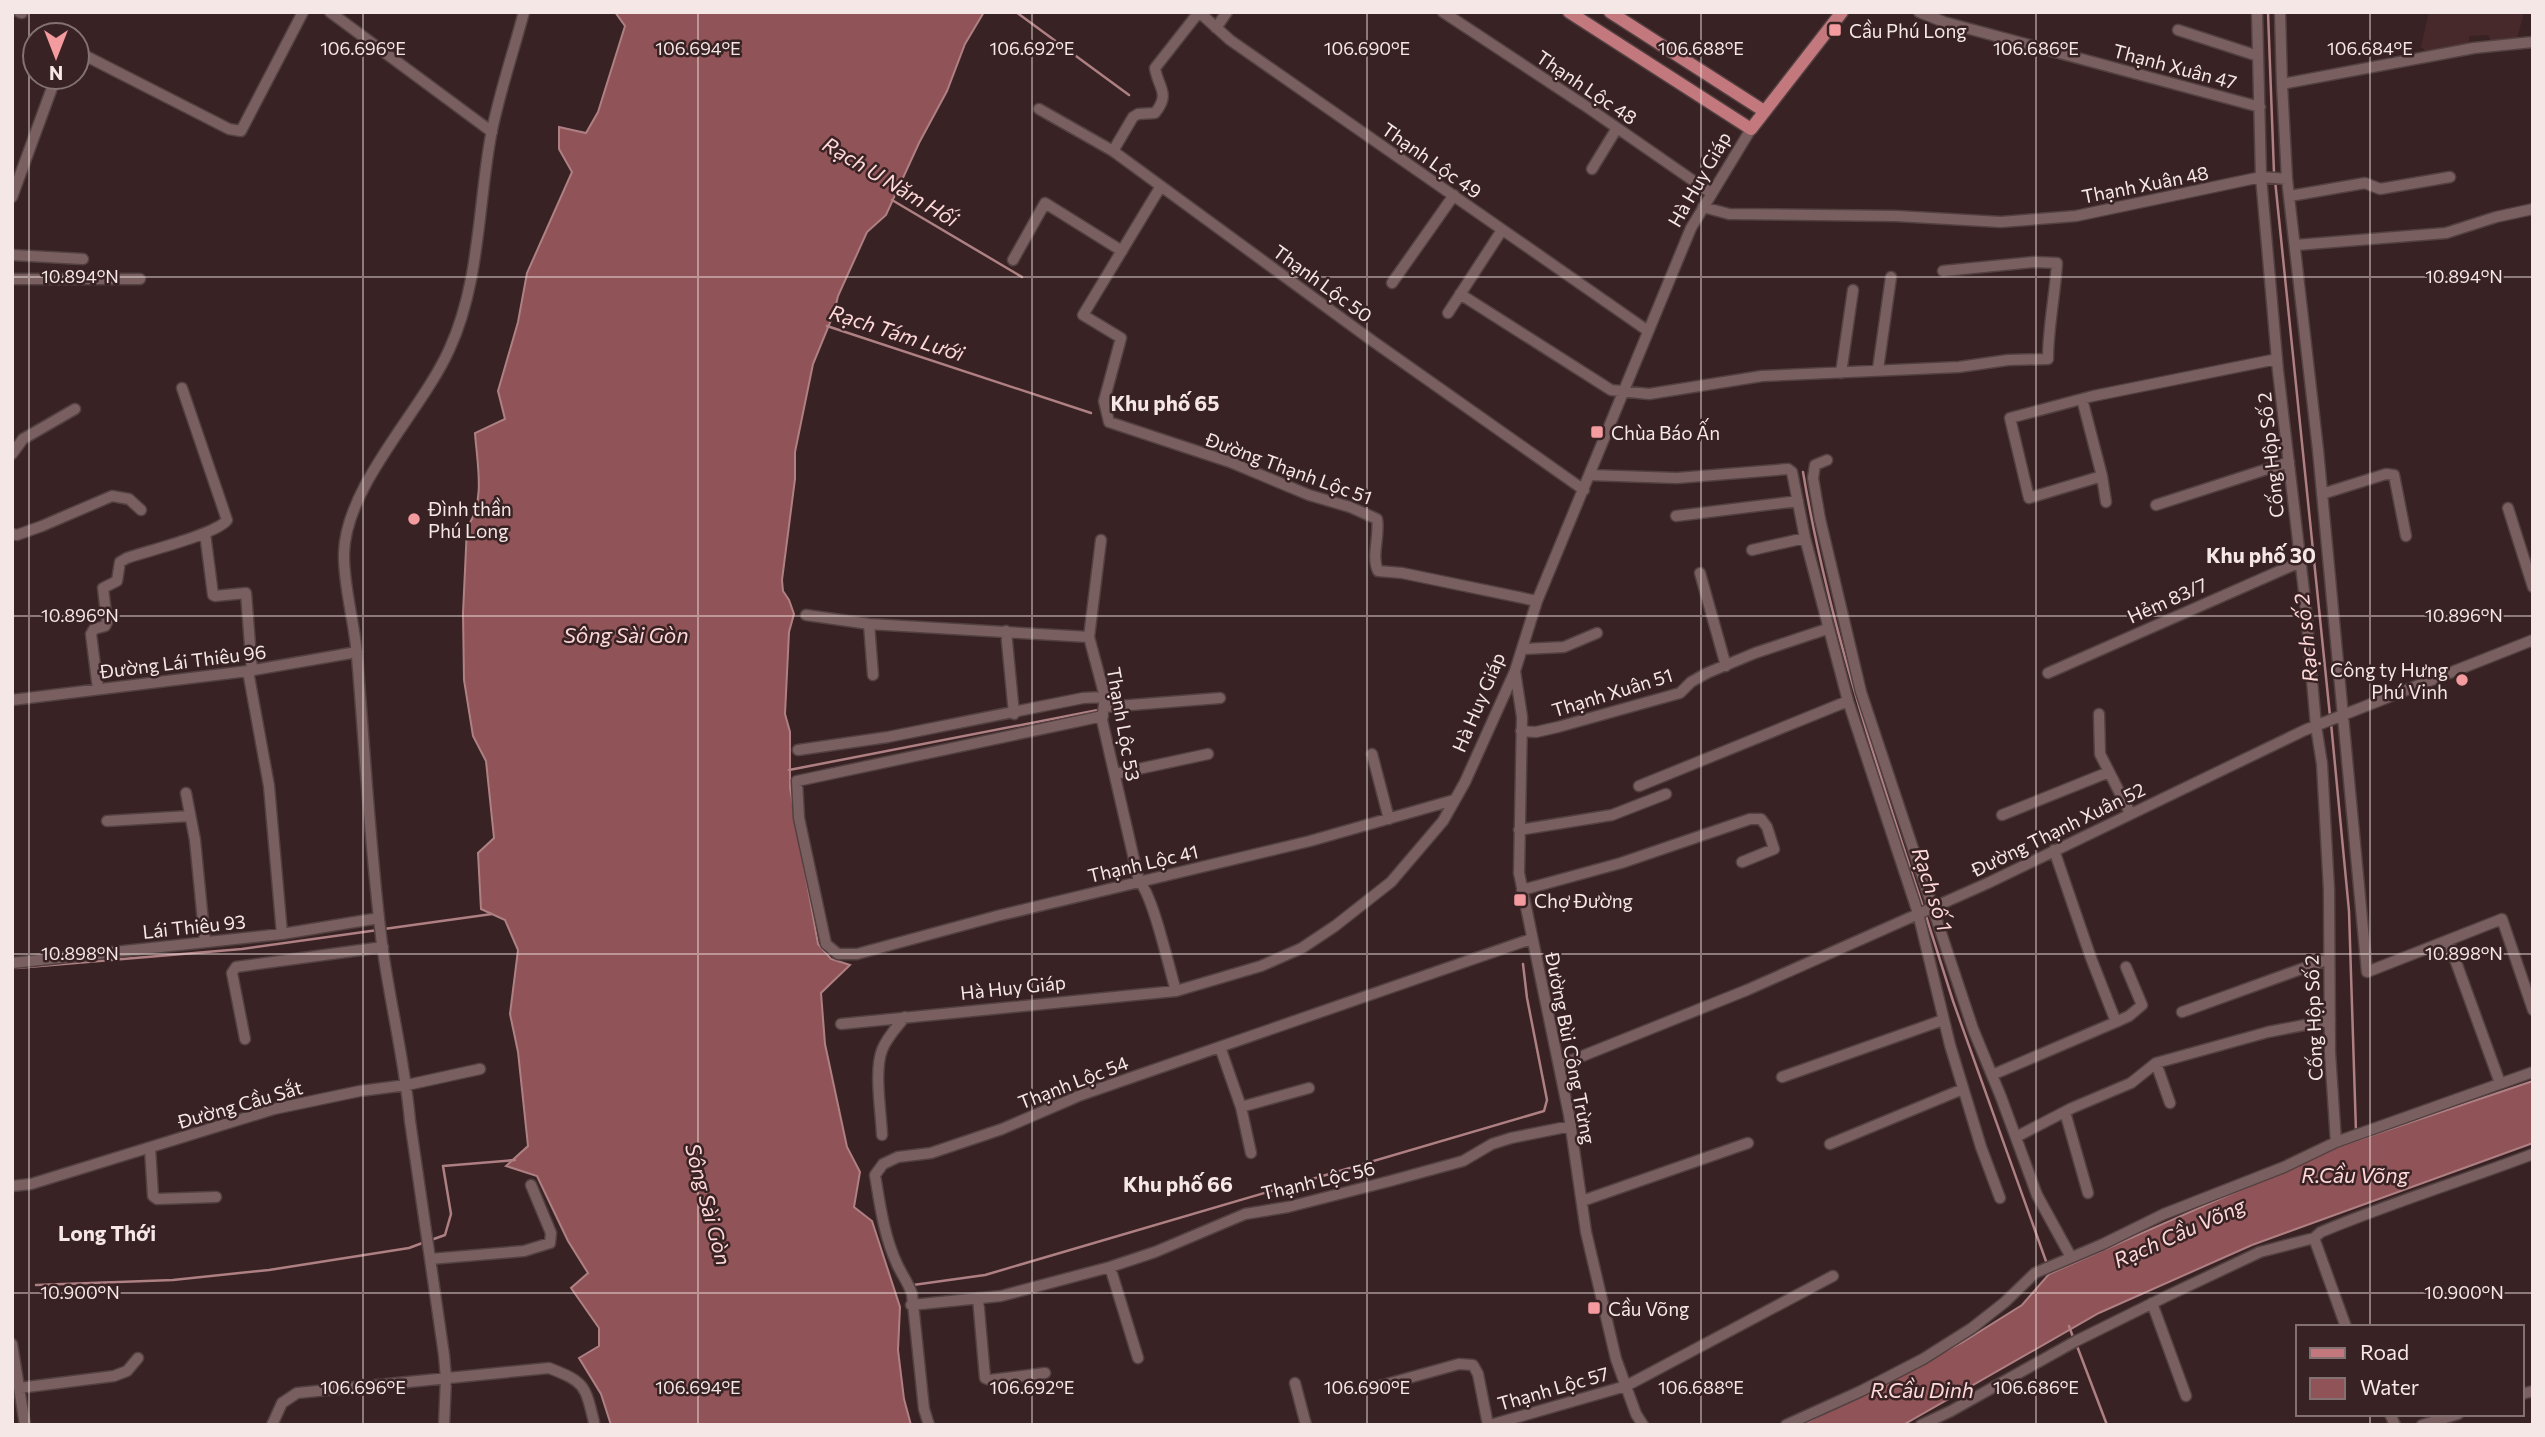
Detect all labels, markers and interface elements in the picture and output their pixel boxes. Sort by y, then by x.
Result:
place label: Cầu Phú Long [1849,19,1967,42]
north arrow [21,21,91,91]
marker: Cầu Phú Long [1827,22,1843,38]
text: 106.696°E [320,37,406,59]
text: 106.694°E [655,37,741,59]
text: 106.692°E [990,37,1074,59]
text: 106.690°E [1324,37,1410,59]
text: 106.688°E [1658,37,1744,59]
text: 106.686°E [1993,37,2079,59]
text: 106.684°E [2327,37,2413,59]
street label: Thạnh Xuân 47 [2111,38,2239,94]
street label: Thạnh Lộc 48 [1532,45,1642,129]
text: N [49,62,63,85]
street label: Thạnh Lộc 49 [1378,117,1486,203]
street label: Hà Huy Giáp [1663,127,1735,231]
water label: Rạch U Năm Hối [819,131,964,232]
street label: Thạnh Xuân 48 [2080,160,2210,208]
street label: Thạnh Lộc 50 [1269,239,1377,327]
text: 10.894°N [41,265,119,287]
text: 10.894°N [2425,265,2503,287]
water label: Rạch Tám Lưới [826,298,968,366]
district label: Khu phố 65 [1110,390,1220,415]
street label: Cống Hộp Số 2 [2252,391,2288,519]
place label: Chùa Báo Ấn [1611,418,1720,444]
marker: Chùa Báo Ấn [1589,424,1605,440]
street label: Đường Thạnh Lộc 51 [1202,427,1375,509]
place label: Đình thần Phú Long [427,497,512,542]
marker: Đình thần Phú Long [406,511,422,527]
district label: Khu phố 30 [2206,542,2316,567]
street label: Hẻm 83/7 [2124,572,2210,628]
water label: Rạch số 2 [2288,592,2322,684]
text: 10.896°N [41,604,119,626]
text: 10.896°N [2425,604,2503,626]
water label: Sông Sài Gòn [564,622,688,647]
street label: Đường Lái Thiêu 96 [98,639,267,683]
street label: Hà Huy Giáp [1447,649,1509,755]
place label: Công ty Hưng Phú Vinh [2330,658,2448,703]
street label: Thạnh Xuân 51 [1549,663,1675,721]
street label: Thạnh Lộc 53 [1103,665,1145,783]
marker: Công ty Hưng Phú Vinh [2454,672,2470,688]
street label: Đường Thạnh Xuân 52 [1967,777,2149,881]
street label: Thạnh Lộc 41 [1086,839,1200,887]
water label: Rạch số 1 [1908,844,1958,934]
place label: Chợ Đường [1534,889,1633,912]
marker: Chợ Đường [1512,892,1528,908]
street label: Lái Thiêu 93 [141,909,247,943]
text: 10.898°N [41,942,119,964]
text: 10.898°N [2425,942,2503,964]
street label: Đường Bùi Công Trừng [1541,949,1601,1146]
street label: Cống Hộp Số 2 [2299,954,2327,1082]
street label: Hà Huy Giáp [959,970,1067,1004]
street label: Thạnh Lộc 54 [1015,1050,1131,1114]
street label: Đường Cầu Sắt [174,1075,305,1133]
water label: Sông Sài Gòn [681,1140,737,1268]
street label: Thạnh Lộc 56 [1259,1156,1377,1204]
water label: R.Cầu Võng [2301,1162,2410,1187]
district label: Khu phố 66 [1123,1171,1233,1196]
water label: Rạch Cầu Võng [2109,1191,2250,1272]
district label: Long Thới [58,1220,156,1245]
text: 10.900°N [40,1281,120,1303]
text: 10.900°N [2424,1281,2504,1303]
place label: Cầu Võng [1608,1297,1689,1320]
marker: Cầu Võng [1586,1300,1602,1316]
legend [2296,1325,2524,1416]
text: Road [2360,1339,2409,1364]
street label: Thạnh Lộc 57 [1495,1361,1611,1415]
text: Water [2360,1374,2419,1399]
text: 106.696°E [320,1376,406,1398]
text: 106.694°E [655,1376,741,1398]
text: 106.692°E [990,1376,1074,1398]
text: 106.690°E [1324,1376,1410,1398]
text: 106.688°E [1658,1376,1744,1398]
text: 106.686°E [1993,1376,2079,1398]
water label: R.Cầu Dinh [1870,1377,1974,1402]

